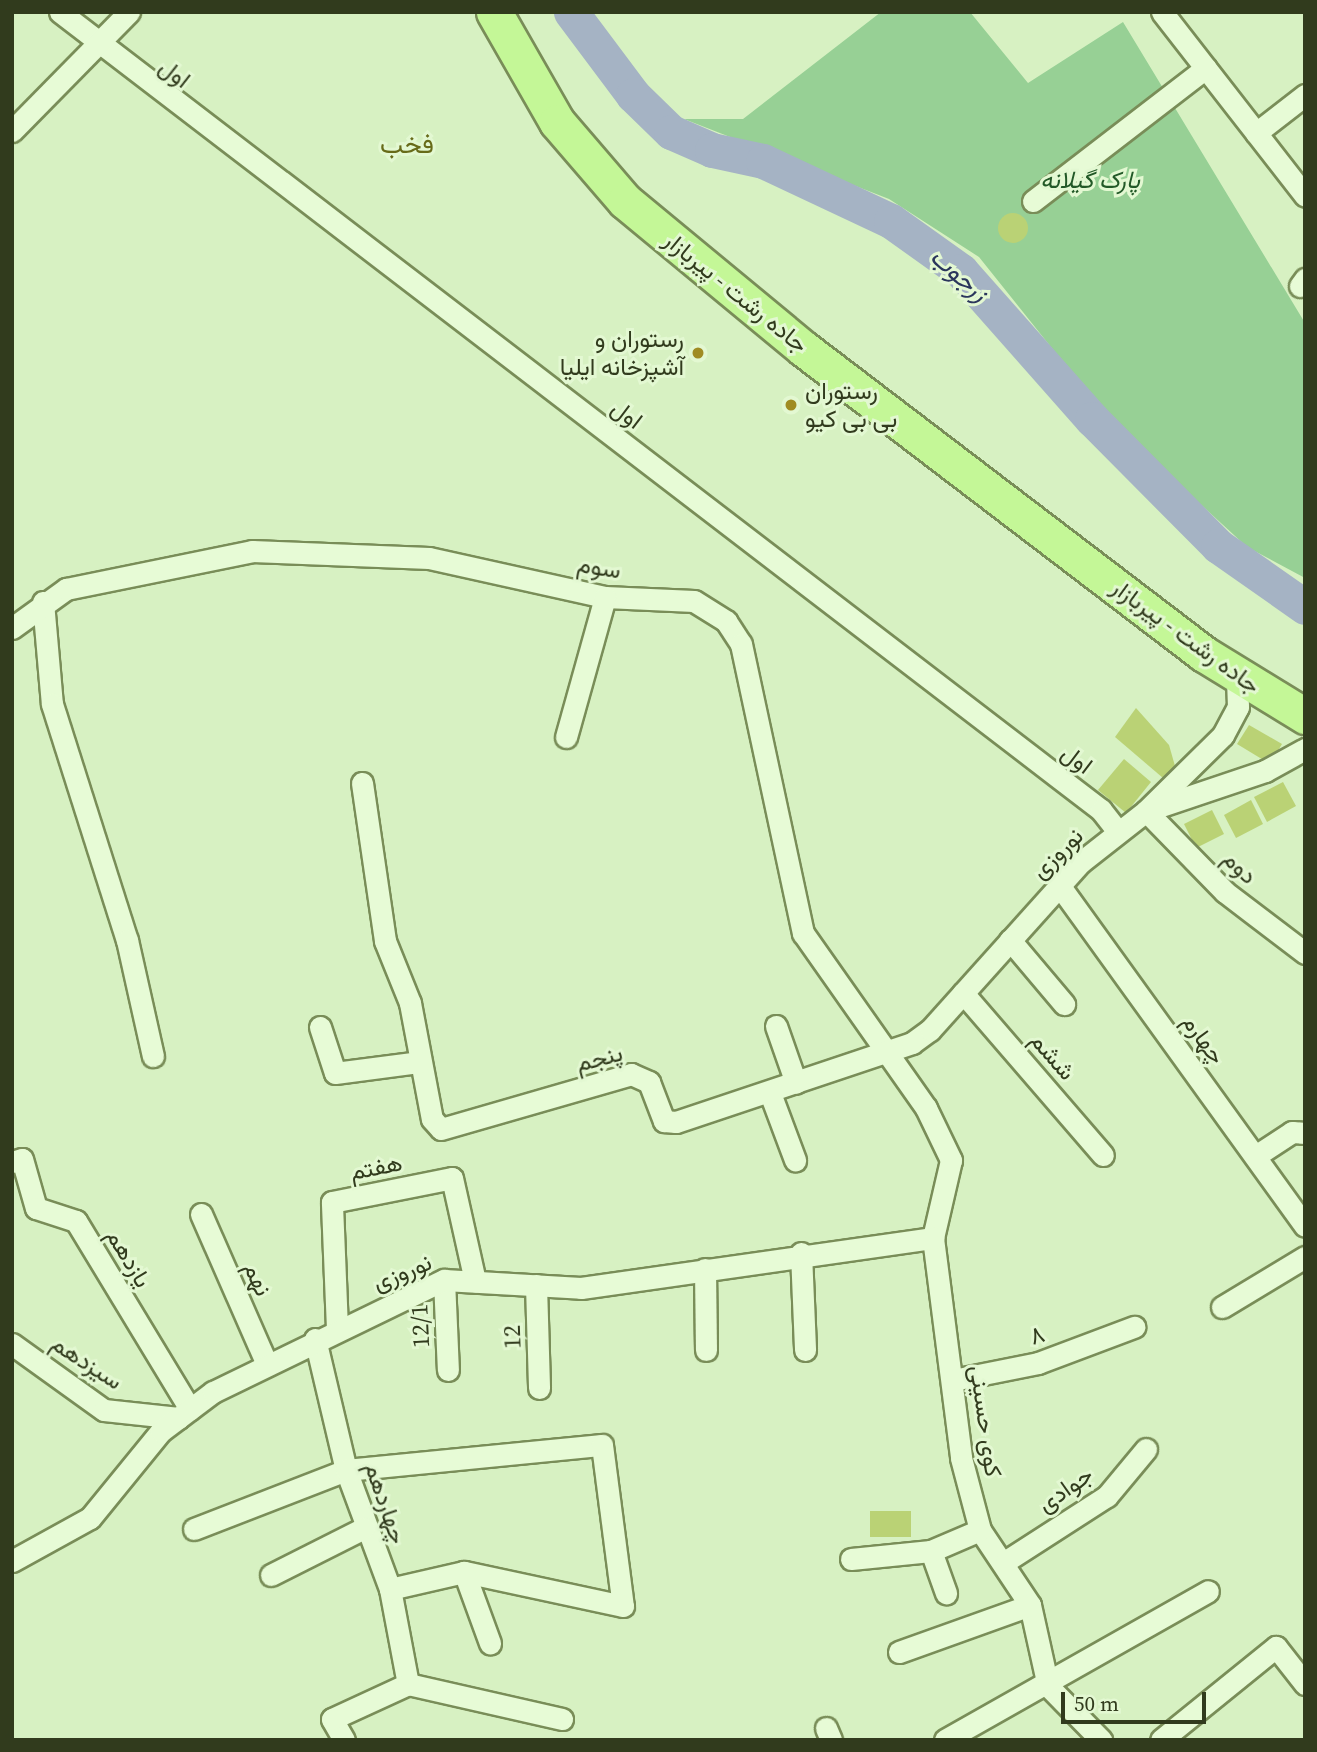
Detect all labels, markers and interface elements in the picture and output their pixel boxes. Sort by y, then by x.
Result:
street label: اول [154,52,196,94]
district label: فخب [380,129,434,161]
park label: پارک گیلانه [1040,166,1140,194]
street label: جاده رشت - پیربازار [658,225,814,359]
water label: زرجوب [923,241,995,309]
place label: رستوران و آشپزخانه ایلیا [560,325,684,381]
marker: رستوران و آشپزخانه ایلیا [690,345,706,361]
place label: رستوران بی بی کیو [805,377,897,433]
street label: اول [606,393,648,435]
marker: رستوران بی بی کیو [783,397,799,413]
street label: سوم [575,549,623,585]
street label: جاده رشت - پیربازار [1106,572,1266,700]
street label: اول [1056,738,1098,780]
street label: نوروزی [1025,821,1089,885]
street label: دوم [1217,844,1263,890]
street label: چهارم [1176,1008,1232,1070]
street label: ششم [1024,1026,1082,1086]
street label: پنجم [573,1038,625,1078]
street label: هفتم [348,1148,404,1186]
street label: یازدهم [100,1223,158,1293]
street label: نوروزی [368,1247,436,1297]
street label: نهم [238,1258,278,1300]
street label: 12/1 [404,1303,436,1349]
street label: ۸ [1026,1319,1048,1351]
street label: 12 [497,1325,527,1349]
street label: سیزدهم [46,1328,128,1396]
street label: کوی حسینی [964,1363,1008,1479]
street label: چهاردهم [359,1459,413,1547]
street label: جوادی [1032,1460,1098,1518]
scale bar [1065,1678,1210,1722]
text: 50 m [1074,1689,1119,1718]

